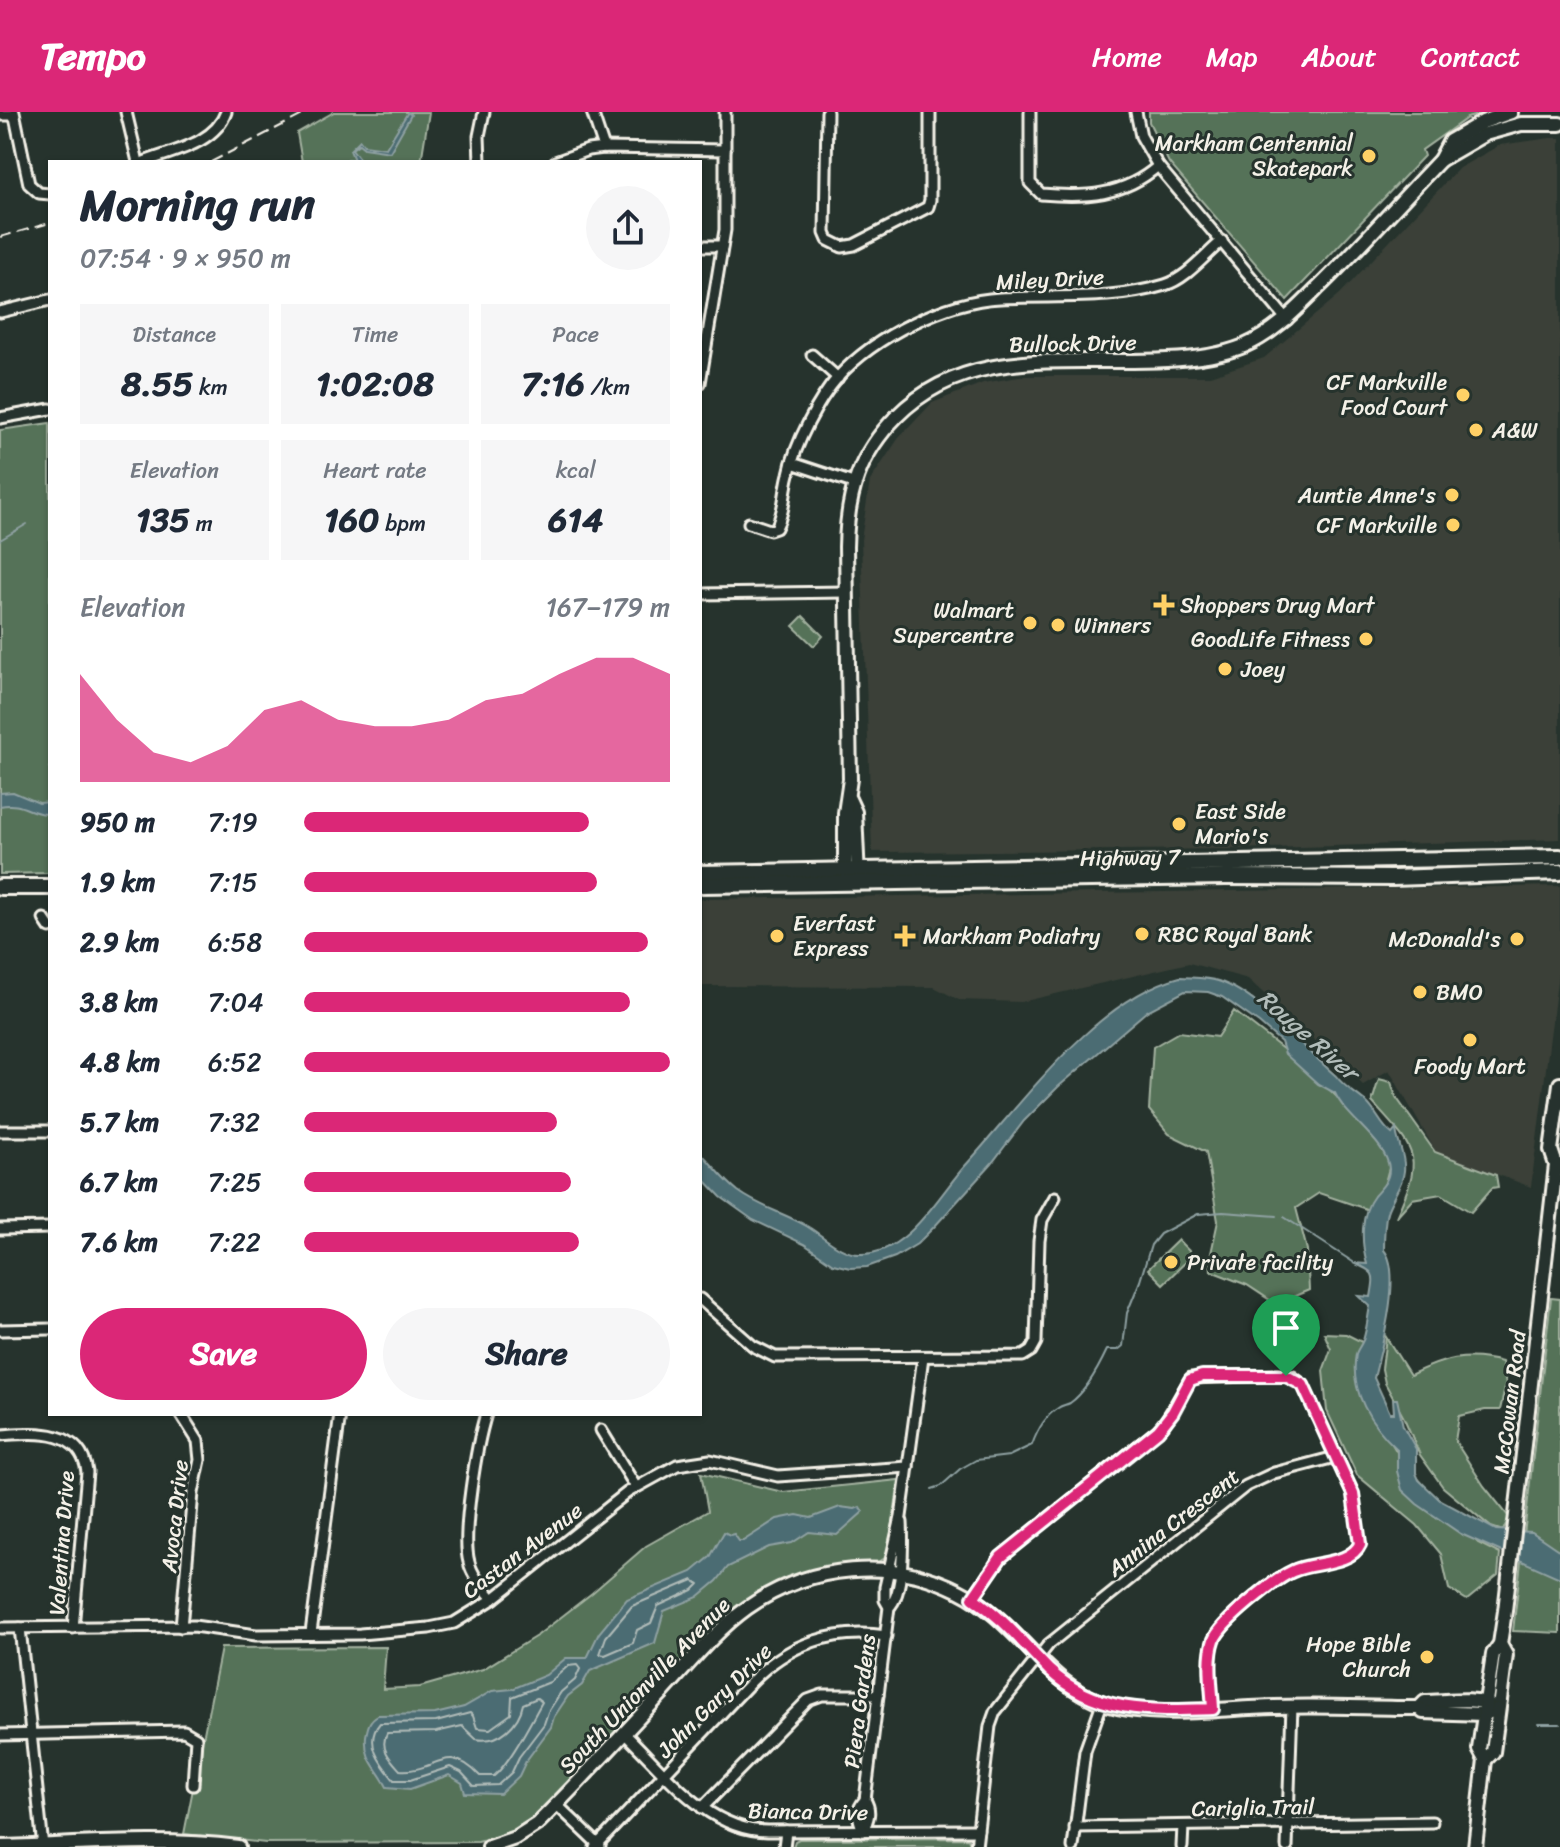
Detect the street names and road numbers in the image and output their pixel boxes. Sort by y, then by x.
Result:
street label: Miley Drive [995,257,1105,302]
street label: Bullock Drive [1009,323,1137,364]
street label: Highway 7 [1080,837,1182,878]
street label: McCowan Road [1481,1327,1538,1476]
street label: Annina Crescent [1097,1457,1249,1588]
street label: Avoca Drive [149,1458,200,1575]
street label: Valentina Drive [37,1469,86,1617]
street label: Castan Avenue [453,1492,591,1609]
street label: South Unionville Avenue [549,1587,740,1783]
street label: Piera Gardens [832,1631,887,1771]
street label: John Gary Drive [646,1633,782,1768]
street label: Cariglia Trail [1191,1787,1315,1828]
street label: Bianca Drive [747,1791,869,1832]

